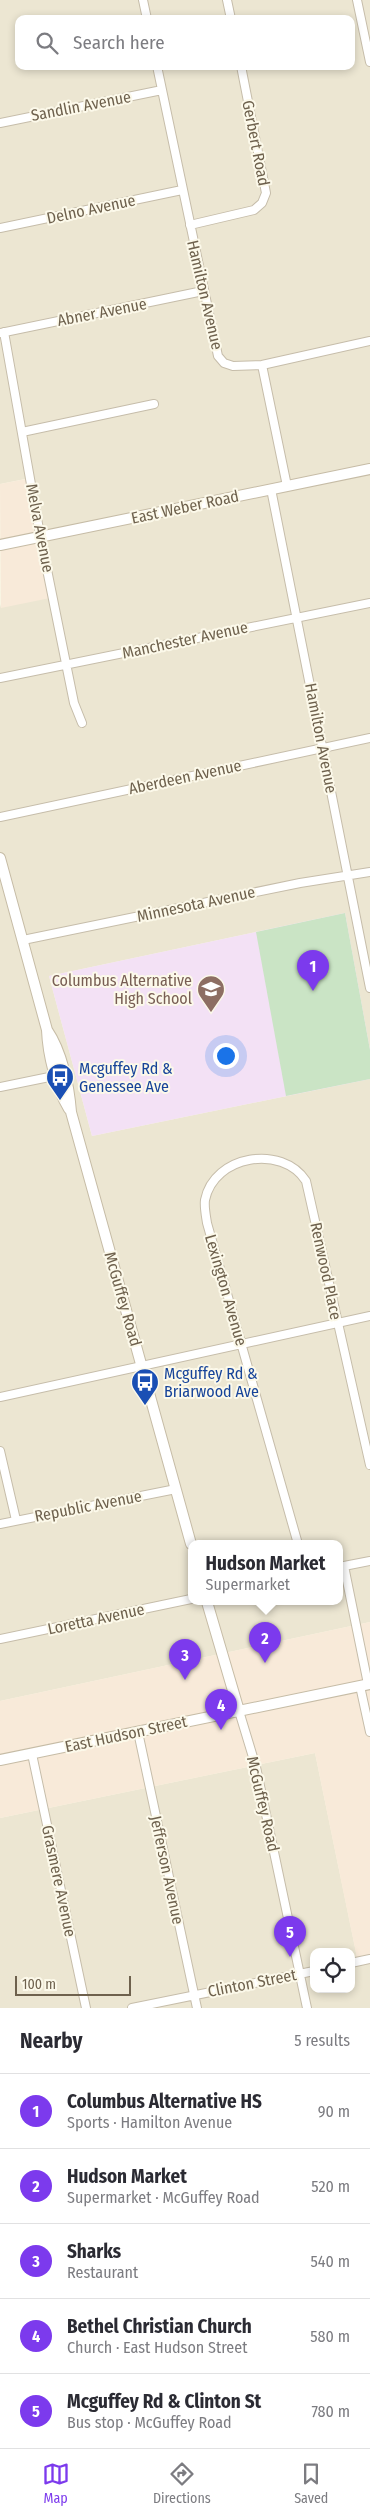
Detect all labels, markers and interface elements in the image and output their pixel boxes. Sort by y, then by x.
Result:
search box [15,15,355,70]
icon: search [33,29,61,57]
text: Search here [73,31,165,54]
street label: Sandlin Avenue [29,87,133,125]
street label: Gerbert Road [238,99,274,187]
street label: Delno Avenue [45,190,137,228]
street label: Hamilton Avenue [183,238,227,352]
street label: Abner Avenue [56,294,148,330]
street label: Melva Avenue [22,482,58,574]
street label: East Weber Road [129,486,241,528]
street label: Manchester Avenue [120,617,250,663]
street label: Hamilton Avenue [301,681,341,795]
street label: Aberdeen Avenue [127,756,243,798]
street label: Minnesota Avenue [135,882,257,926]
pin: 1 [297,950,329,991]
place label: Columbus Alternative High School [52,971,192,1008]
school or university icon: Columbus Alternative High School [196,974,226,1013]
your location [213,1043,239,1069]
place label: Mcguffey Rd & Genessee Ave [79,1059,173,1096]
bus stop icon: Mcguffey Rd & Genessee Ave [45,1062,75,1101]
street label: Renwood Place [306,1221,346,1322]
street label: Lexington Avenue [201,1232,251,1348]
street label: McGuffey Road [100,1250,146,1348]
place label: Mcguffey Rd & Briarwood Ave [164,1364,259,1401]
bus stop icon: Mcguffey Rd & Briarwood Ave [130,1367,160,1406]
street label: Republic Avenue [33,1486,143,1526]
popup [188,1540,343,1605]
text: Hudson Market [206,1552,325,1575]
text: Supermarket [206,1575,290,1594]
street label: Loretta Avenue [46,1599,146,1639]
pin: 2 [249,1622,281,1663]
pin: 3 [169,1639,201,1680]
pin: 4 [205,1689,237,1730]
street label: East Hudson Street [63,1712,190,1756]
street label: McGuffey Road [243,1754,283,1854]
street label: Jefferson Avenue [146,1814,188,1926]
street label: Grasmere Avenue [38,1823,80,1939]
pin: 5 [274,1916,306,1957]
map controls [310,1948,355,1993]
button: locate [310,1948,355,1993]
street label: Clinton Street [206,1965,299,2001]
scale bar [15,1973,131,1996]
text: 100 m [22,1976,56,1993]
text: Nearby [20,2028,82,2054]
text: 5 results [294,2031,350,2050]
text: Columbus Alternative HS [67,2090,262,2113]
text: 1 [33,2102,39,2121]
text: 90 m [318,2102,350,2121]
text: Sports · Hamilton Avenue [67,2113,232,2132]
text: Hudson Market [67,2165,187,2188]
text: 2 [32,2177,40,2196]
text: 520 m [311,2177,350,2196]
text: Supermarket · McGuffey Road [67,2188,260,2207]
text: Sharks [67,2240,121,2263]
text: 3 [32,2252,40,2271]
text: 540 m [311,2252,350,2271]
text: Restaurant [67,2263,138,2282]
text: Bethel Christian Church [67,2315,252,2338]
text: 4 [32,2327,40,2346]
text: 580 m [310,2327,350,2346]
text: Church · East Hudson Street [67,2338,247,2357]
text: Mcguffey Rd & Clinton St [67,2390,261,2413]
text: 5 [32,2402,40,2421]
text: 780 m [311,2402,350,2421]
text: Bus stop · McGuffey Road [67,2413,232,2432]
tab: Map [42,2460,70,2507]
tab: Directions [153,2460,211,2507]
tab: Saved [294,2460,328,2507]

